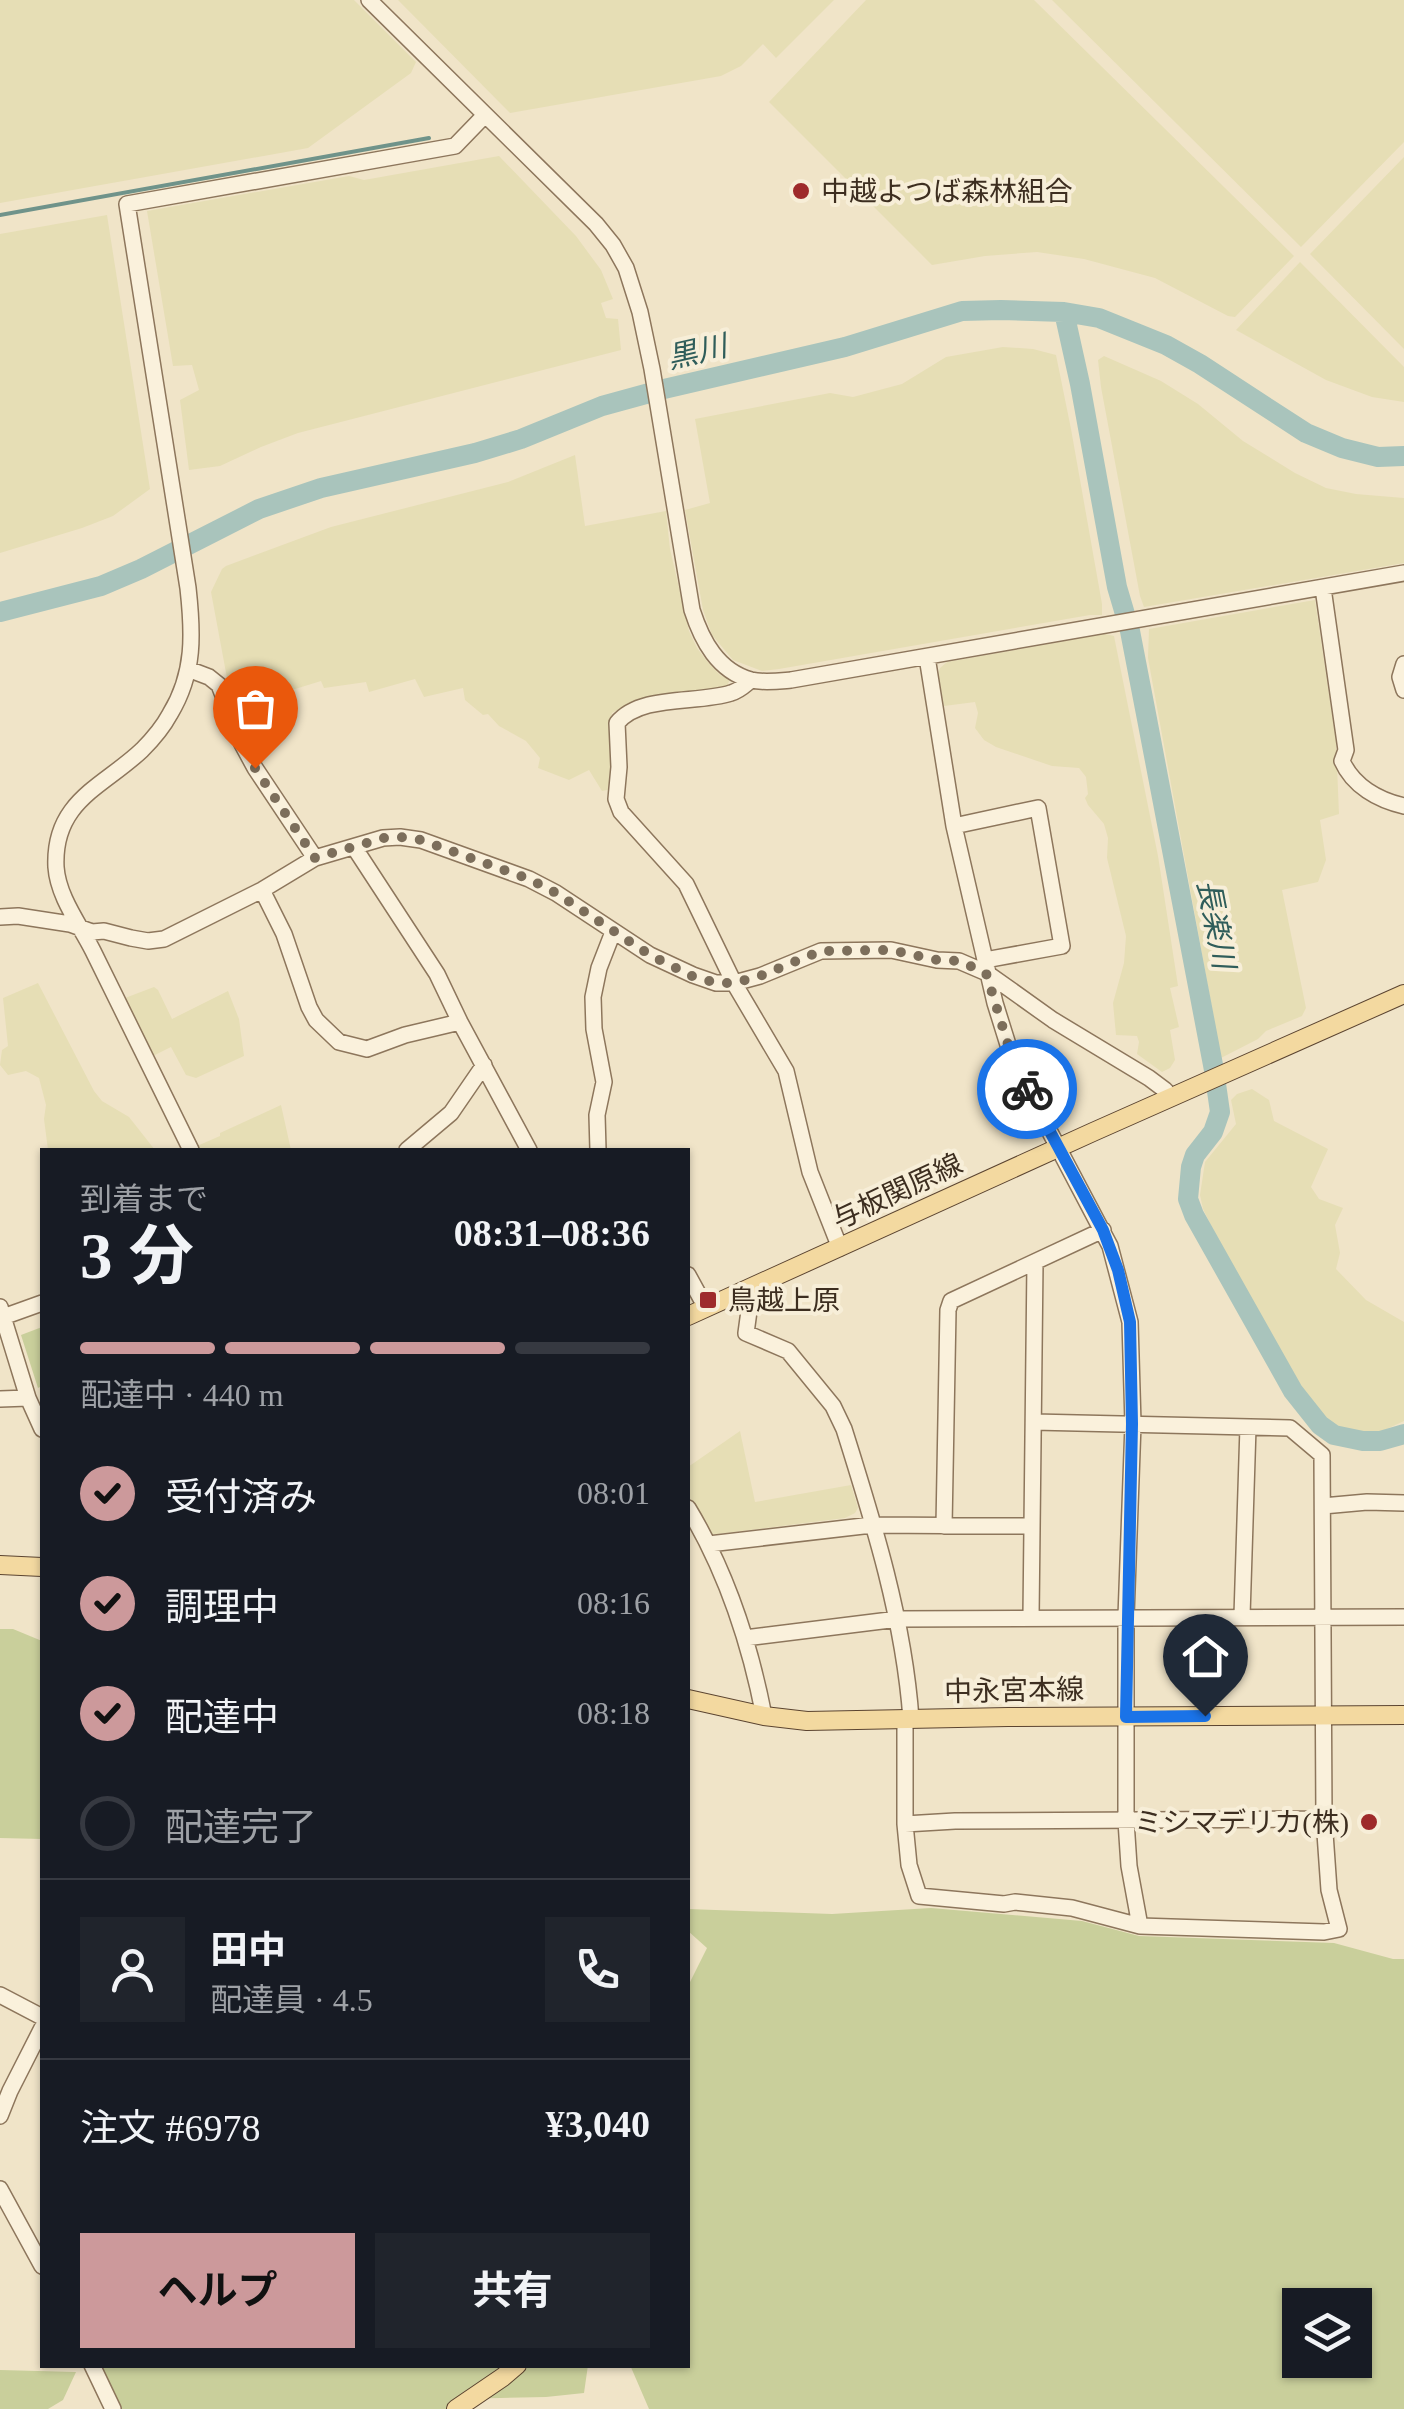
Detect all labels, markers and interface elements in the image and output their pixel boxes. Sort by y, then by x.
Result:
place label: 中越よつば森林組合 [821,176,1073,207]
marker: 中越よつば森林組合 [790,180,812,202]
water label: 黒川 [664,328,733,374]
pin [213,666,298,769]
icon: bag [228,681,283,736]
water label: 長楽川 [1192,877,1242,974]
courier [977,1039,1077,1139]
icon: bike [1000,1062,1055,1117]
street label: 与板関原線 [827,1148,967,1235]
text: 到着まで [80,1181,208,1217]
text: 08:31–08:36 [454,1212,650,1254]
text: 3 分 [80,1220,194,1292]
place label: 鳥越上原 [728,1285,840,1316]
marker: 鳥越上原 [697,1289,719,1311]
text: 配達中 · 440 m [80,1377,284,1413]
icon: check [80,1466,135,1521]
text: 08:01 [577,1475,650,1511]
text: 受付済み [165,1476,317,1518]
icon: check [80,1576,135,1631]
text: 08:16 [577,1585,650,1621]
text: 調理中 [165,1586,279,1628]
pin [1163,1614,1248,1717]
icon: home [1178,1629,1233,1684]
street label: 中永宮本線 [944,1674,1084,1707]
icon: check [80,1686,135,1741]
text: 08:18 [577,1695,650,1731]
text: 配達中 [165,1696,279,1738]
text: 配達完了 [165,1806,317,1848]
place label: ミシマデリカ(株) [1134,1807,1349,1838]
marker: ミシマデリカ(株) [1358,1811,1380,1833]
button: person [80,1917,185,2022]
button: phone [545,1917,650,2022]
text: 田中 [210,1929,286,1971]
text: 配達員 · 4.5 [210,1982,373,2018]
text: ¥3,040 [546,2103,650,2145]
text: 注文 #6978 [80,2107,261,2149]
button: ヘルプ [80,2233,355,2348]
button: 共有 [375,2233,650,2348]
map controls [1282,2288,1372,2378]
button: layers [1282,2288,1372,2378]

